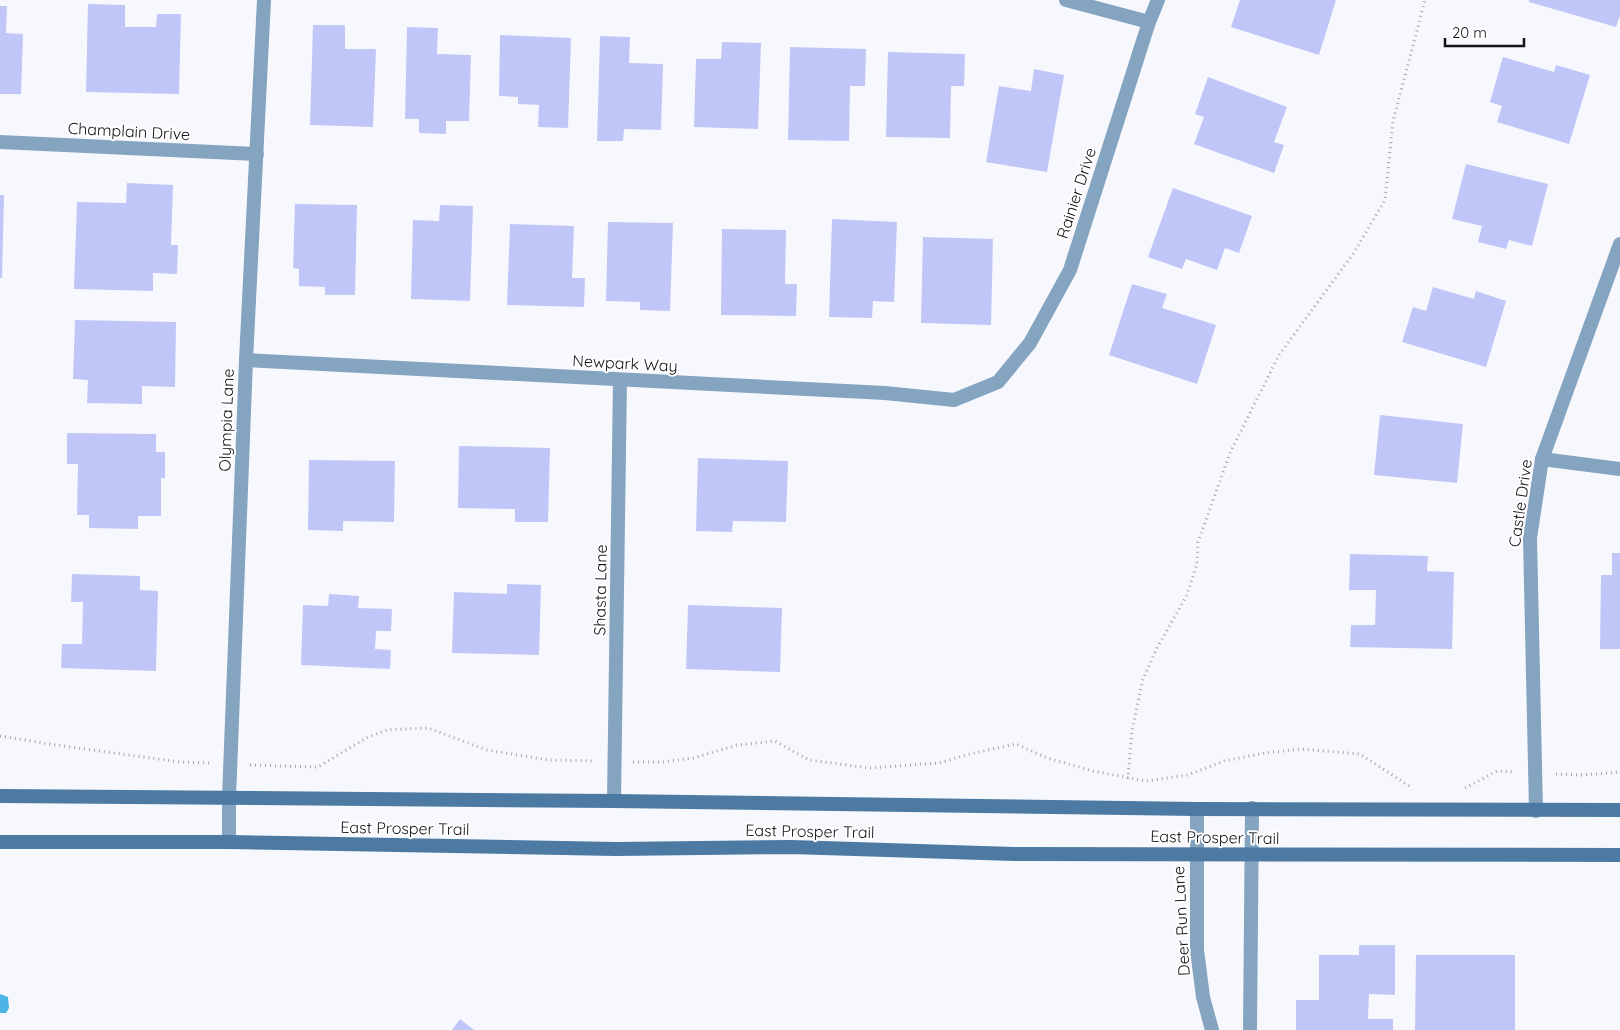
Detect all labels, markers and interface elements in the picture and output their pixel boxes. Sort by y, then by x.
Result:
scale bar [1445,15,1524,47]
text: 20 m [1452,23,1487,42]
street label: Champlain Drive [67,118,191,144]
street label: Rainier Drive [1052,145,1100,241]
street label: Newpark Way [572,350,678,376]
street label: Olympia Lane [214,368,238,472]
street label: Castle Drive [1504,458,1536,548]
street label: Shasta Lane [589,544,611,636]
street label: East Prosper Trail [340,817,470,839]
street label: East Prosper Trail [745,820,875,842]
street label: East Prosper Trail [1150,826,1280,848]
street label: Deer Run Lane [1168,866,1194,976]

